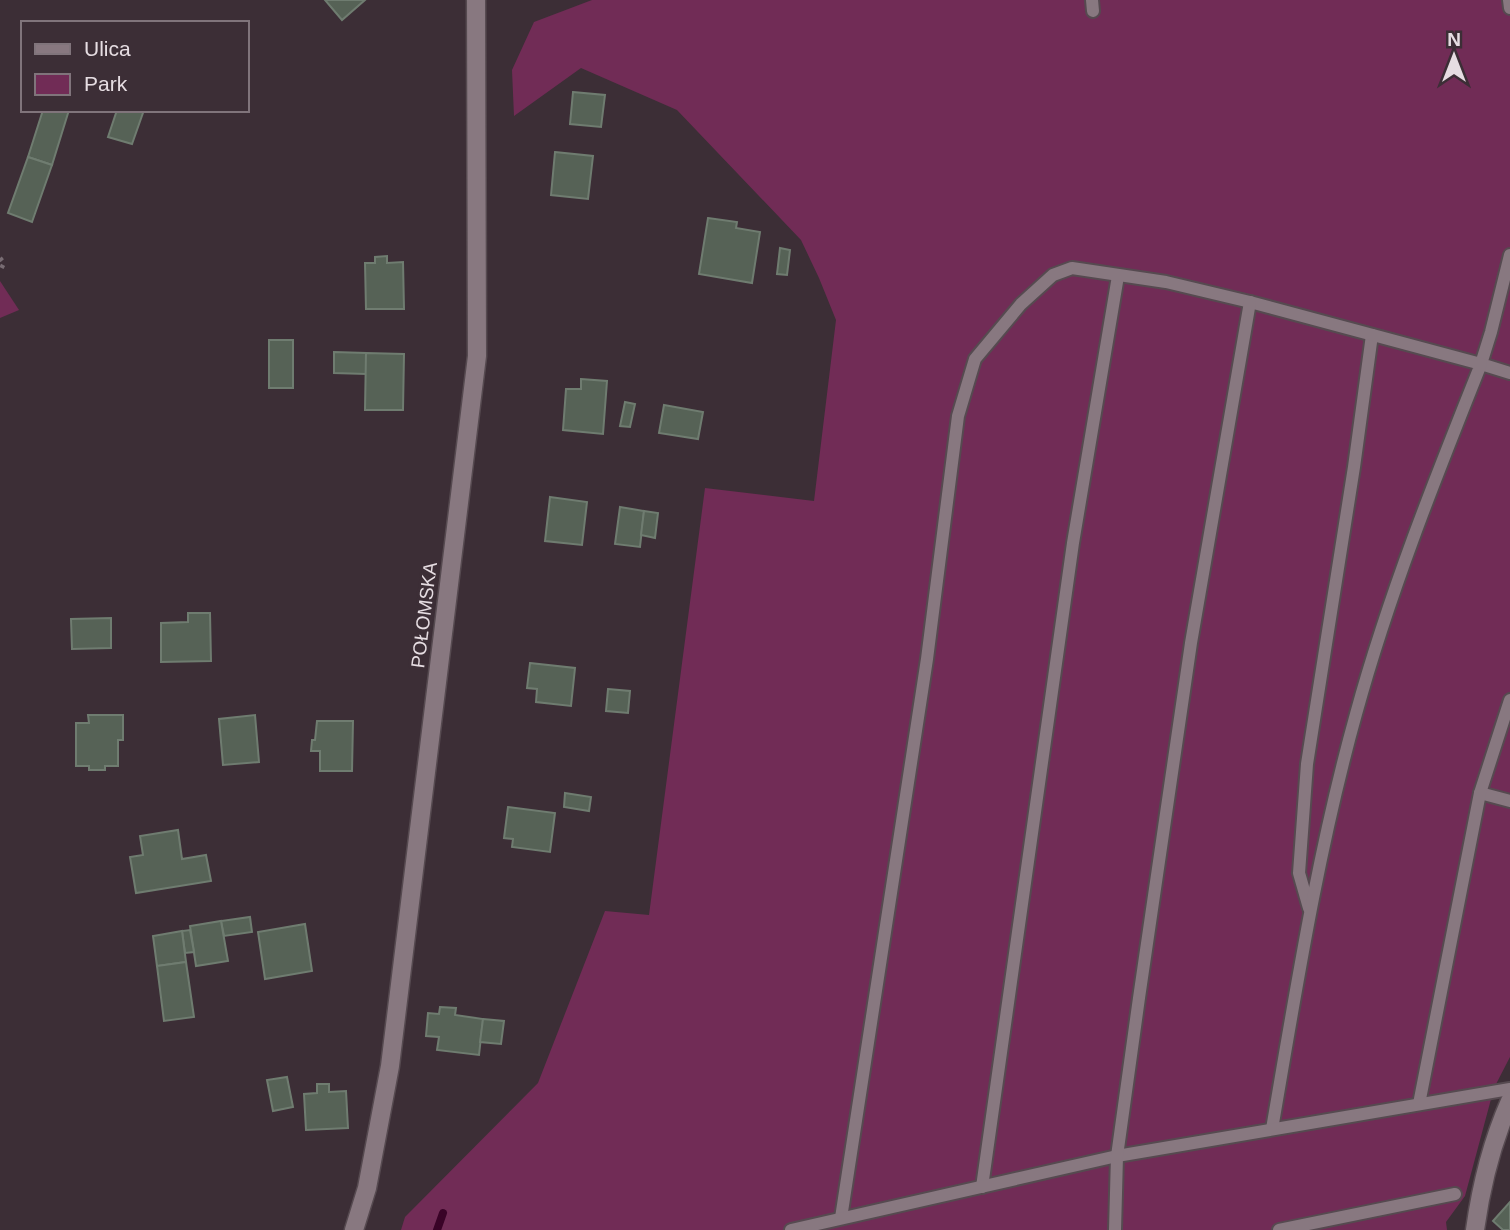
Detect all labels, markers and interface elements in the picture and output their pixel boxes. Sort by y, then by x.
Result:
legend [21,21,248,112]
north arrow [1419,21,1489,91]
text: N [1447,29,1461,50]
text: Ulica [84,37,131,60]
text: Park [84,72,128,95]
street label: POŁOMSKA [407,560,441,669]

